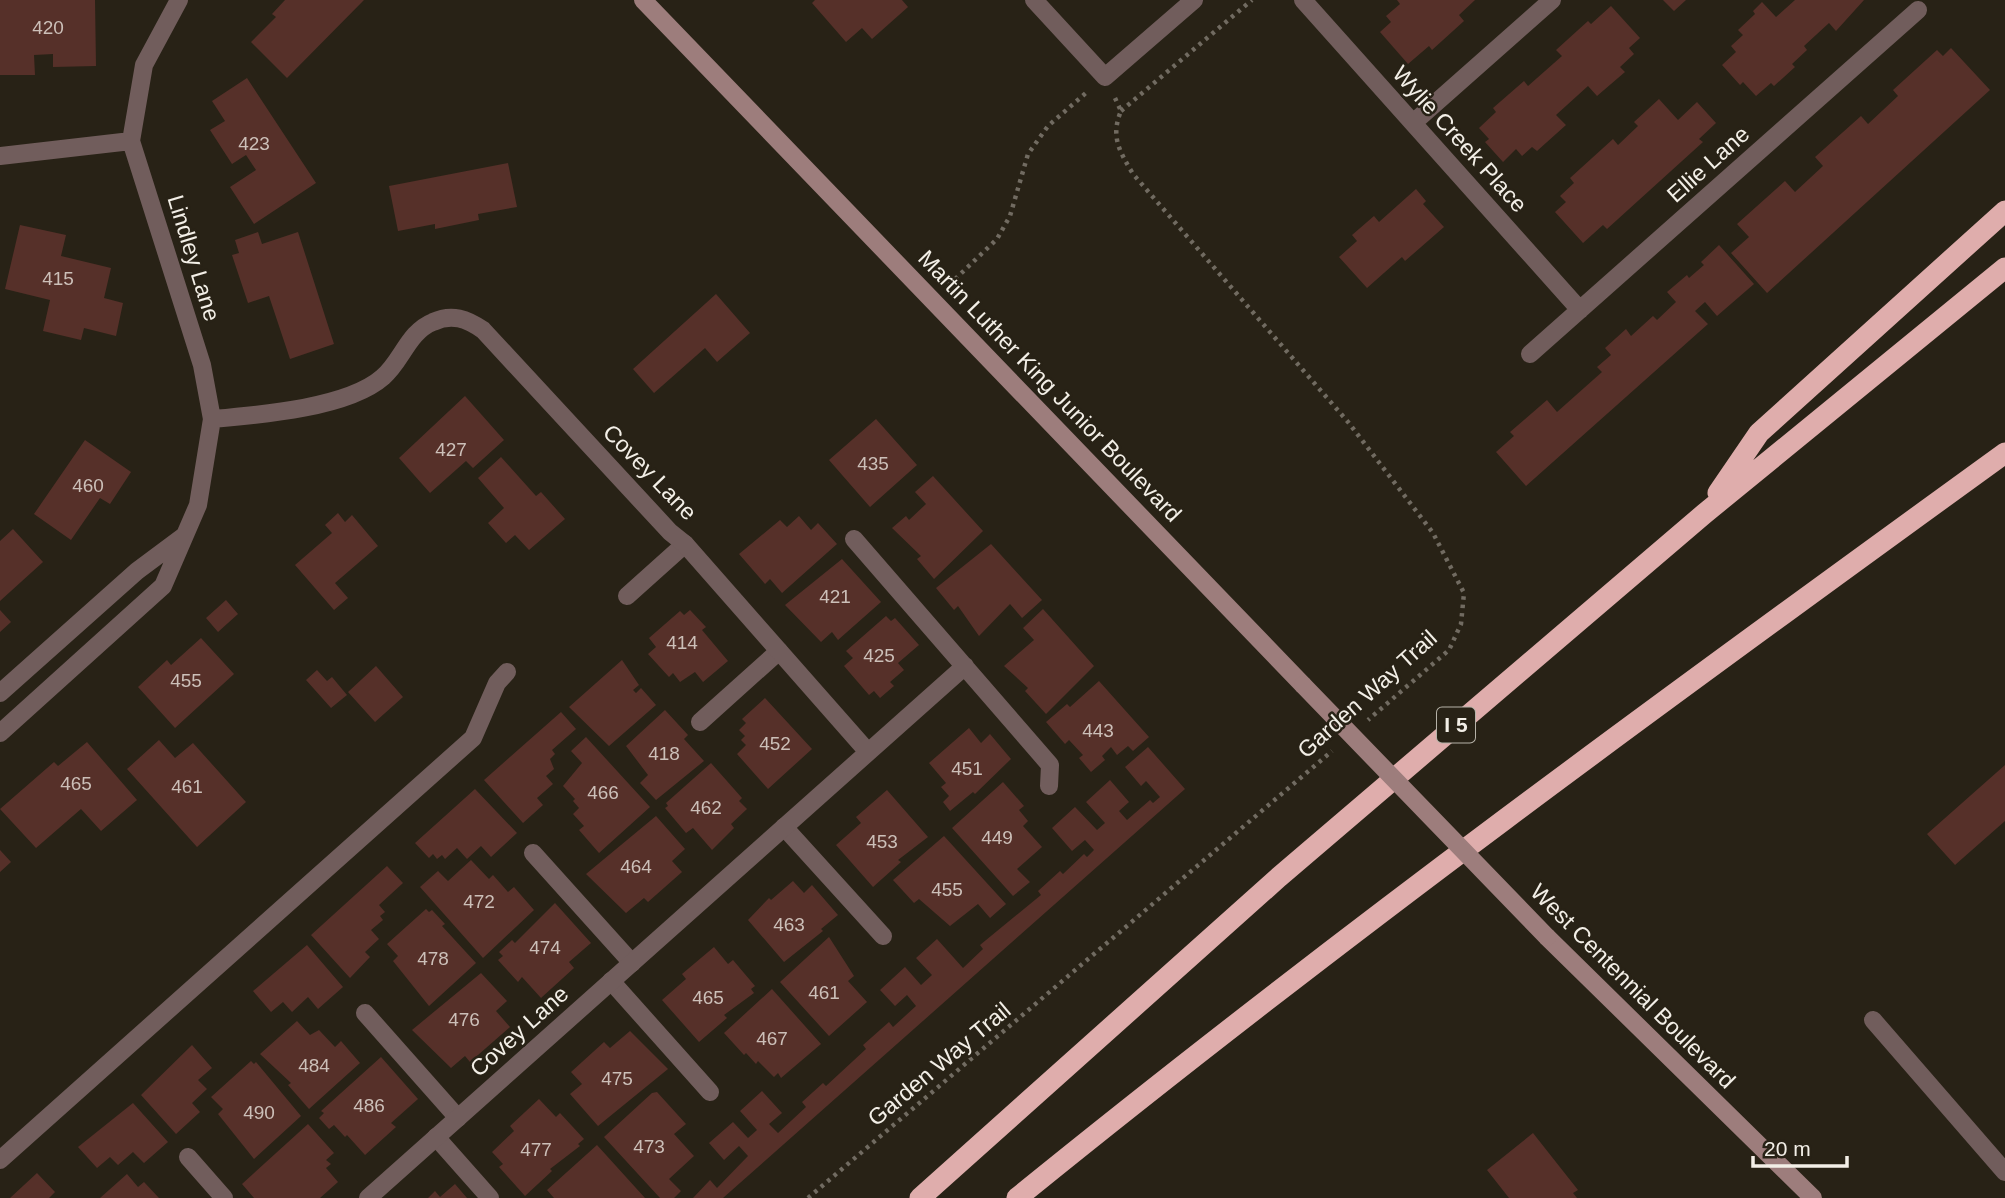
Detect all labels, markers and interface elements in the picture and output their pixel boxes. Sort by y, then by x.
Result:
house number: 420 [32,17,64,38]
street label: Wylie Creek Place [1388,61,1532,217]
street label: Ellie Lane [1662,121,1754,207]
house number: 423 [238,133,270,154]
street label: Lindley Lane [162,192,226,324]
street label: Martin Luther King Junior Boulevard [913,245,1187,527]
house number: 415 [42,268,74,289]
street label: Covey Lane [598,419,702,525]
house number: 427 [435,439,467,460]
house number: 435 [857,453,889,474]
house number: 460 [72,475,104,496]
house number: 421 [819,586,851,607]
street label: Garden Way Trail [1292,625,1442,763]
house number: 414 [666,632,698,653]
house number: 425 [863,645,895,666]
house number: 455 [170,670,202,691]
road number: I 5 [1437,708,1475,742]
house number: 443 [1082,720,1114,741]
house number: 452 [759,733,791,754]
house number: 418 [648,743,680,764]
house number: 451 [951,758,983,779]
house number: 465 [60,773,92,794]
house number: 461 [171,776,203,797]
house number: 466 [587,782,619,803]
house number: 462 [690,797,722,818]
house number: 449 [981,827,1013,848]
house number: 453 [866,831,898,852]
house number: 464 [620,856,652,877]
street label: West Centennial Boulevard [1525,878,1741,1094]
house number: 455 [931,879,963,900]
house number: 472 [463,891,495,912]
house number: 463 [773,914,805,935]
house number: 474 [529,937,561,958]
house number: 478 [417,948,449,969]
street label: Covey Lane [465,980,573,1082]
house number: 461 [808,982,840,1003]
house number: 465 [692,987,724,1008]
street label: Garden Way Trail [862,997,1016,1131]
house number: 476 [448,1009,480,1030]
house number: 467 [756,1028,788,1049]
house number: 484 [298,1055,330,1076]
house number: 475 [601,1068,633,1089]
house number: 486 [353,1095,385,1116]
house number: 490 [243,1102,275,1123]
scale bar [1753,1124,1848,1168]
house number: 473 [633,1136,665,1157]
text: 20 m [1764,1137,1811,1160]
house number: 477 [520,1139,552,1160]

